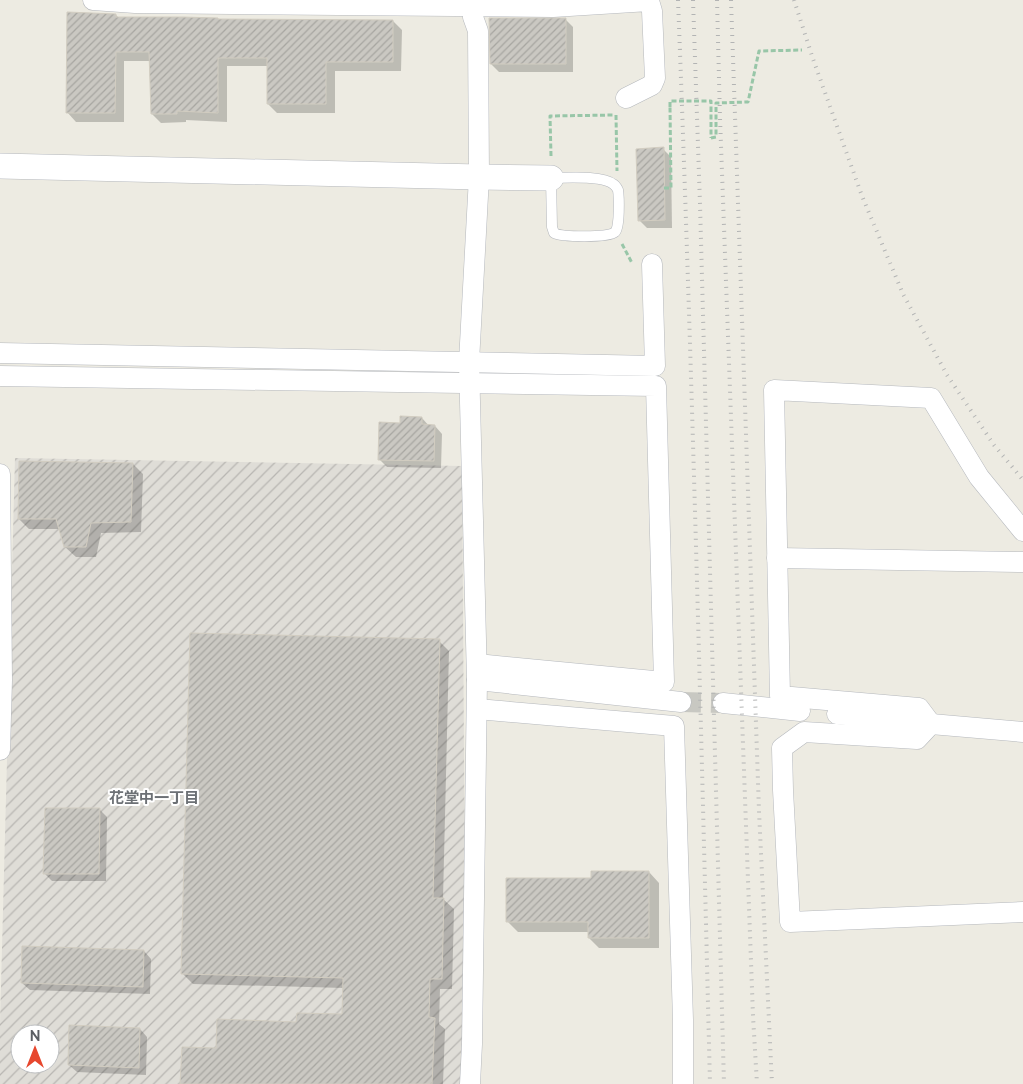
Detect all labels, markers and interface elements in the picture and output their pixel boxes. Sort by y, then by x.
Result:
district label: 花堂中一丁目 [109,789,199,807]
north arrow [10,1024,60,1074]
text: N [30,1028,40,1044]

